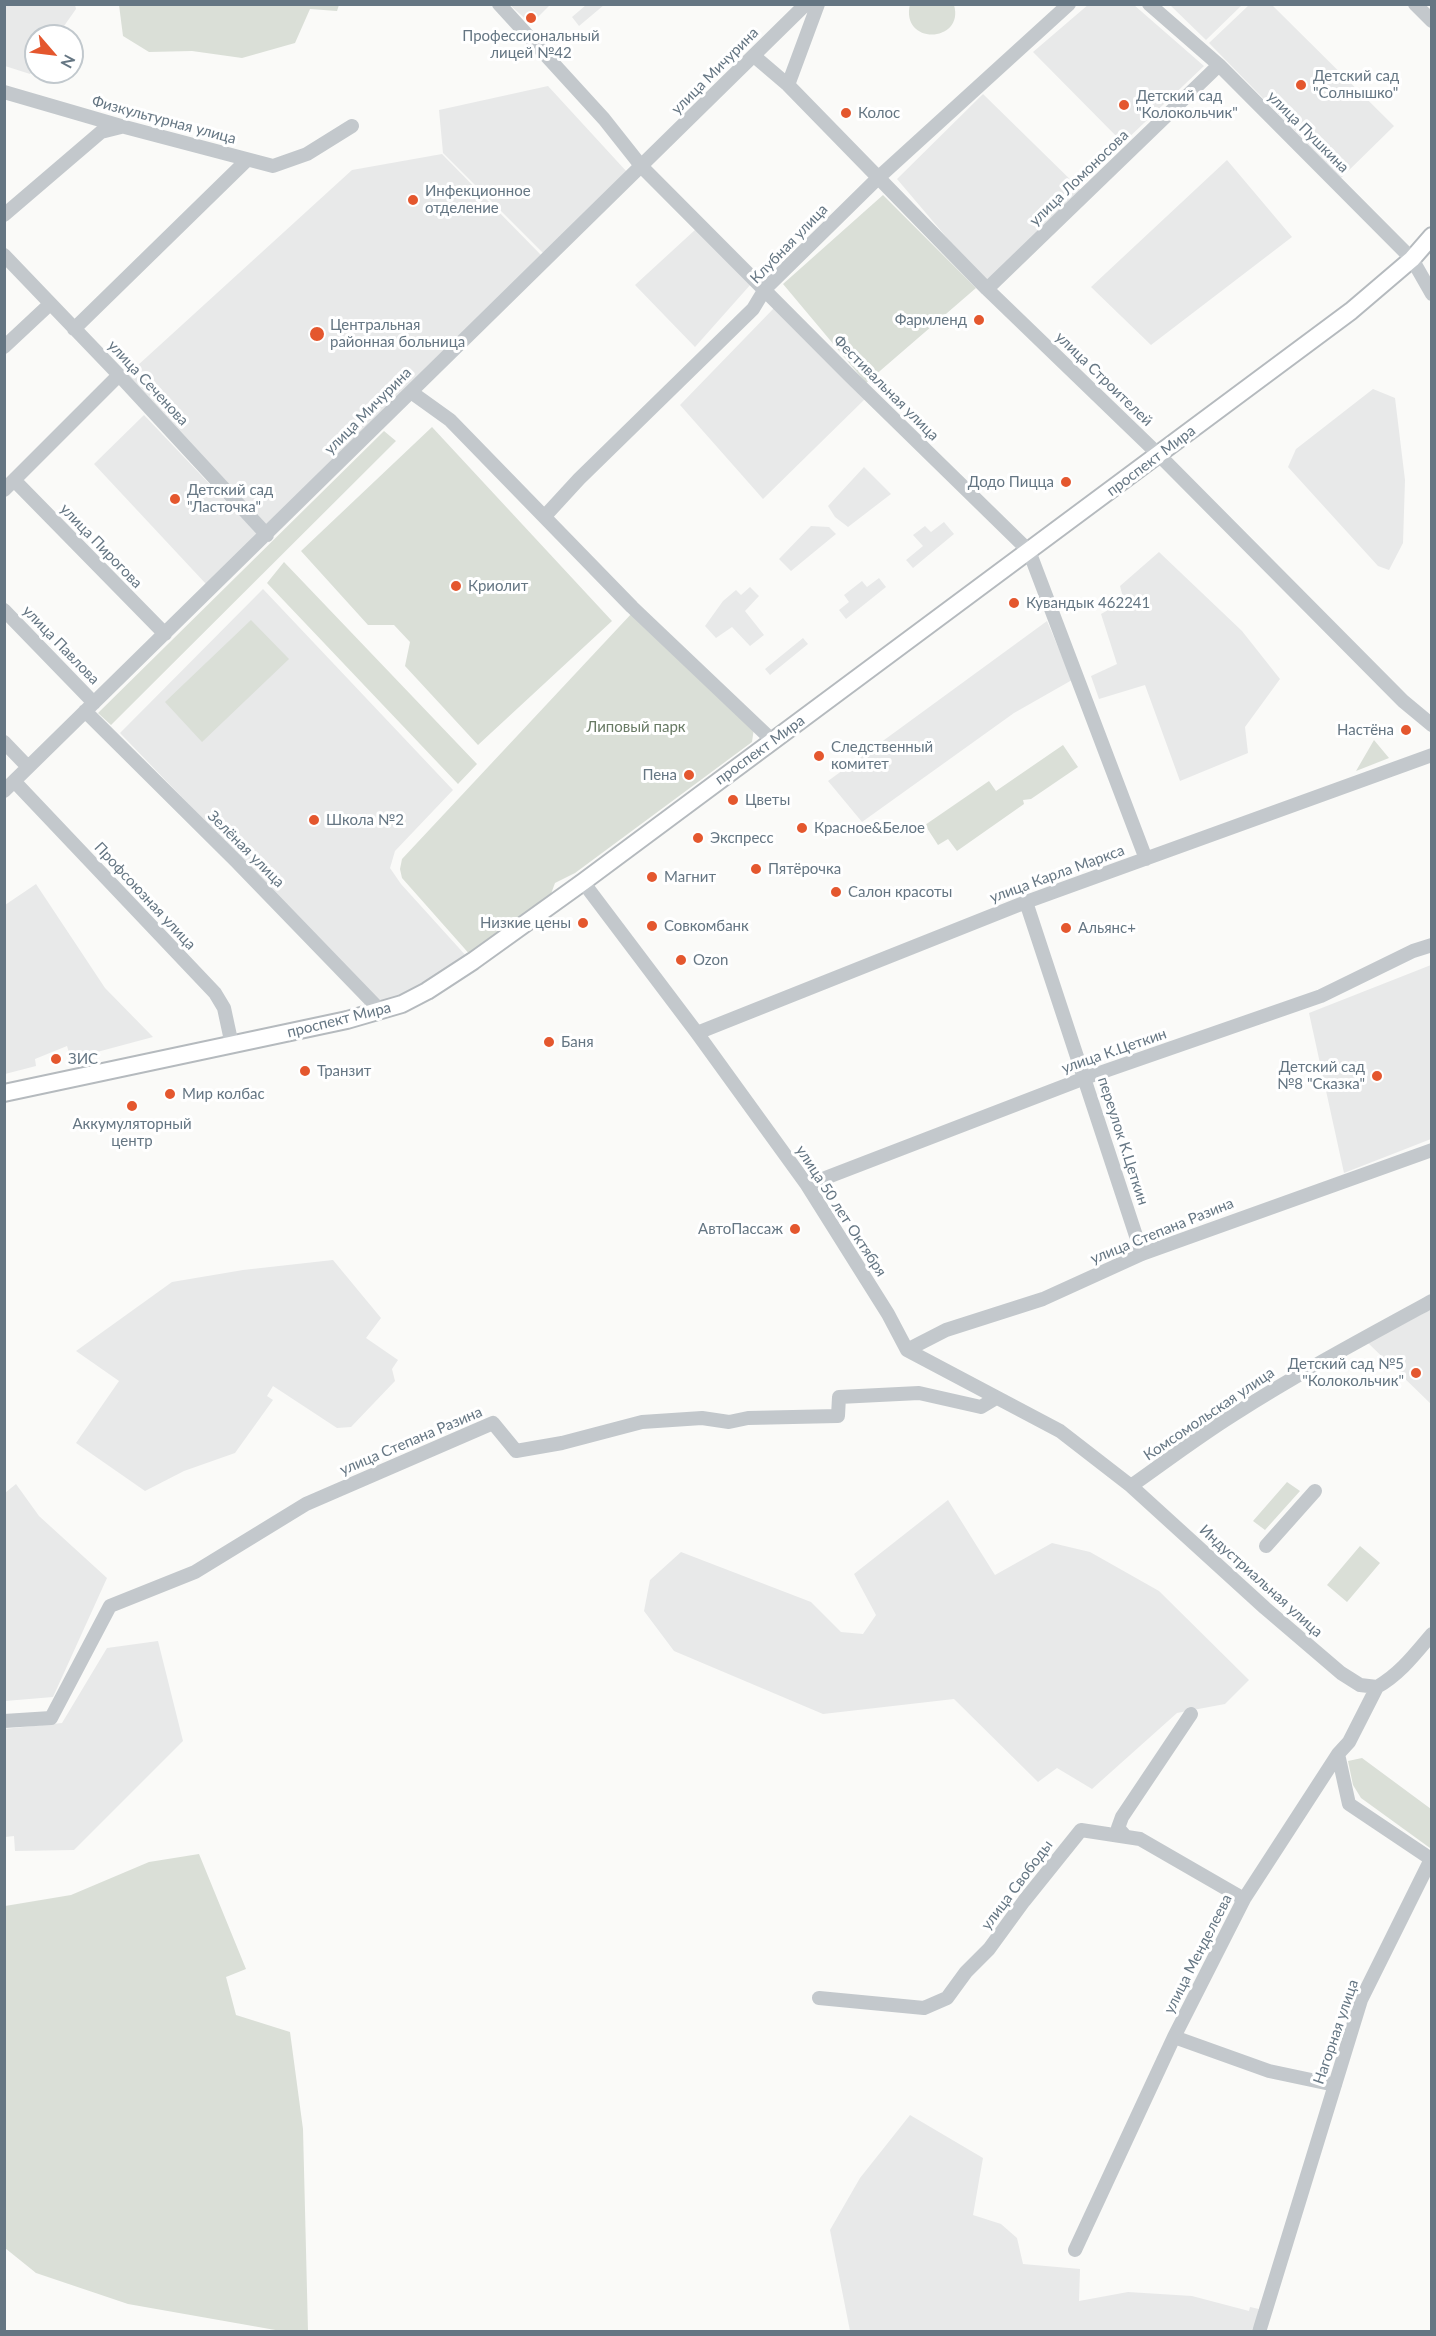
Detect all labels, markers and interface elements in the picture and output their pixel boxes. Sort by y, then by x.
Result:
marker: Профессиональный лицей №42 [524,11,538,25]
north arrow [24,24,84,84]
street label: улица Мичурина [668,24,762,118]
place label: Профессиональный лицей №42 [462,27,600,62]
text: N [57,52,80,72]
place label: Детский сад "Солнышко" [1313,67,1399,102]
marker: Детский сад "Солнышко" [1294,78,1308,92]
place label: Детский сад "Колокольчик" [1136,87,1238,122]
street label: улица Пушкина [1263,87,1353,177]
street label: Физкультурная улица [90,92,238,148]
marker: Детский сад "Колокольчик" [1117,98,1131,112]
place label: Колос [858,104,900,122]
marker: Колос [839,106,853,120]
street label: улица Ломоносова [1026,126,1132,230]
place label: Инфекционное отделение [425,182,531,217]
marker: Инфекционное отделение [406,193,420,207]
street label: Клубная улица [747,201,831,287]
place label: Фармленд [895,311,967,329]
marker: Фармленд [972,313,986,327]
place label: Центральная районная больница [330,316,465,351]
marker: Центральная районная больница [308,325,326,343]
street label: улица Строителей [1052,328,1156,430]
street label: Фестивальная улица [829,331,943,445]
street label: улица Сеченова [104,337,192,429]
street label: улица Мичурина [321,364,415,458]
street label: проспект Мира [1103,422,1199,500]
place label: Додо Пицца [968,473,1054,491]
marker: Додо Пицца [1059,475,1073,489]
place label: Детский сад "Ласточка" [187,481,273,516]
marker: Детский сад "Ласточка" [168,492,182,506]
street label: улица Пирогова [56,500,146,592]
place label: Криолит [468,577,528,595]
marker: Криолит [449,579,463,593]
place label: Кувандык 462241 [1026,594,1150,612]
marker: Кувандык 462241 [1007,596,1021,610]
street label: улица Павлова [19,602,103,688]
street label: проспект Мира [712,711,808,789]
park label: Липовый парк [586,718,686,736]
place label: Настёна [1337,721,1394,739]
marker: Настёна [1399,723,1413,737]
place label: Следственный комитет [831,738,933,773]
marker: Следственный комитет [812,749,826,763]
place label: Пена [642,766,677,784]
marker: Пена [682,768,696,782]
place label: Цветы [745,791,790,809]
marker: Цветы [726,793,740,807]
street label: Зелёная улица [204,807,288,891]
place label: Школа №2 [326,811,404,829]
marker: Школа №2 [307,813,321,827]
place label: Красное&Белое [814,819,925,837]
marker: Красное&Белое [795,821,809,835]
place label: Экспресс [710,829,774,847]
marker: Экспресс [691,831,705,845]
street label: Профсоюзная улица [91,839,199,953]
street label: улица Карла Маркса [987,841,1127,907]
place label: Пятёрочка [768,860,841,878]
marker: Пятёрочка [749,862,763,876]
place label: Магнит [664,868,716,886]
marker: Магнит [645,870,659,884]
place label: Салон красоты [848,883,952,901]
marker: Салон красоты [829,885,843,899]
place label: Низкие цены [480,914,571,932]
marker: Низкие цены [576,916,590,930]
place label: Совкомбанк [664,917,749,935]
marker: Совкомбанк [645,919,659,933]
place label: Альянс+ [1078,919,1136,937]
marker: Альянс+ [1059,921,1073,935]
place label: Ozon [693,951,728,969]
marker: Ozon [674,953,688,967]
street label: проспект Мира [285,998,393,1042]
street label: улица К.Цеткин [1059,1025,1169,1077]
place label: Баня [561,1033,594,1051]
marker: Баня [542,1035,556,1049]
place label: ЗИС [68,1050,98,1068]
marker: ЗИС [49,1052,63,1066]
place label: Детский сад №8 "Сказка" [1277,1058,1365,1093]
place label: Транзит [317,1062,371,1080]
marker: Транзит [298,1064,312,1078]
marker: Детский сад №8 "Сказка" [1370,1069,1384,1083]
street label: переулок К.Цеткин [1094,1075,1152,1207]
place label: Мир колбас [182,1085,265,1103]
marker: Мир колбас [163,1087,177,1101]
marker: Аккумуляторный центр [125,1099,139,1113]
place label: Аккумуляторный центр [72,1115,192,1150]
street label: улица 50 лет Октября [792,1142,890,1280]
street label: улица Степана Разина [1088,1194,1236,1268]
place label: АвтоПассаж [698,1220,783,1238]
marker: АвтоПассаж [788,1222,802,1236]
place label: Детский сад №5 "Колокольчик" [1288,1355,1404,1390]
street label: Комсомольская улица [1140,1364,1278,1464]
marker: Детский сад №5 "Колокольчик" [1409,1366,1423,1380]
street label: улица Степана Разина [337,1403,485,1479]
street label: Индустриальная улица [1196,1521,1326,1641]
street label: улица Свободы [977,1837,1057,1933]
street label: улица Менделеева [1160,1891,1236,2017]
street label: Нагорная улица [1310,1977,1362,2087]

